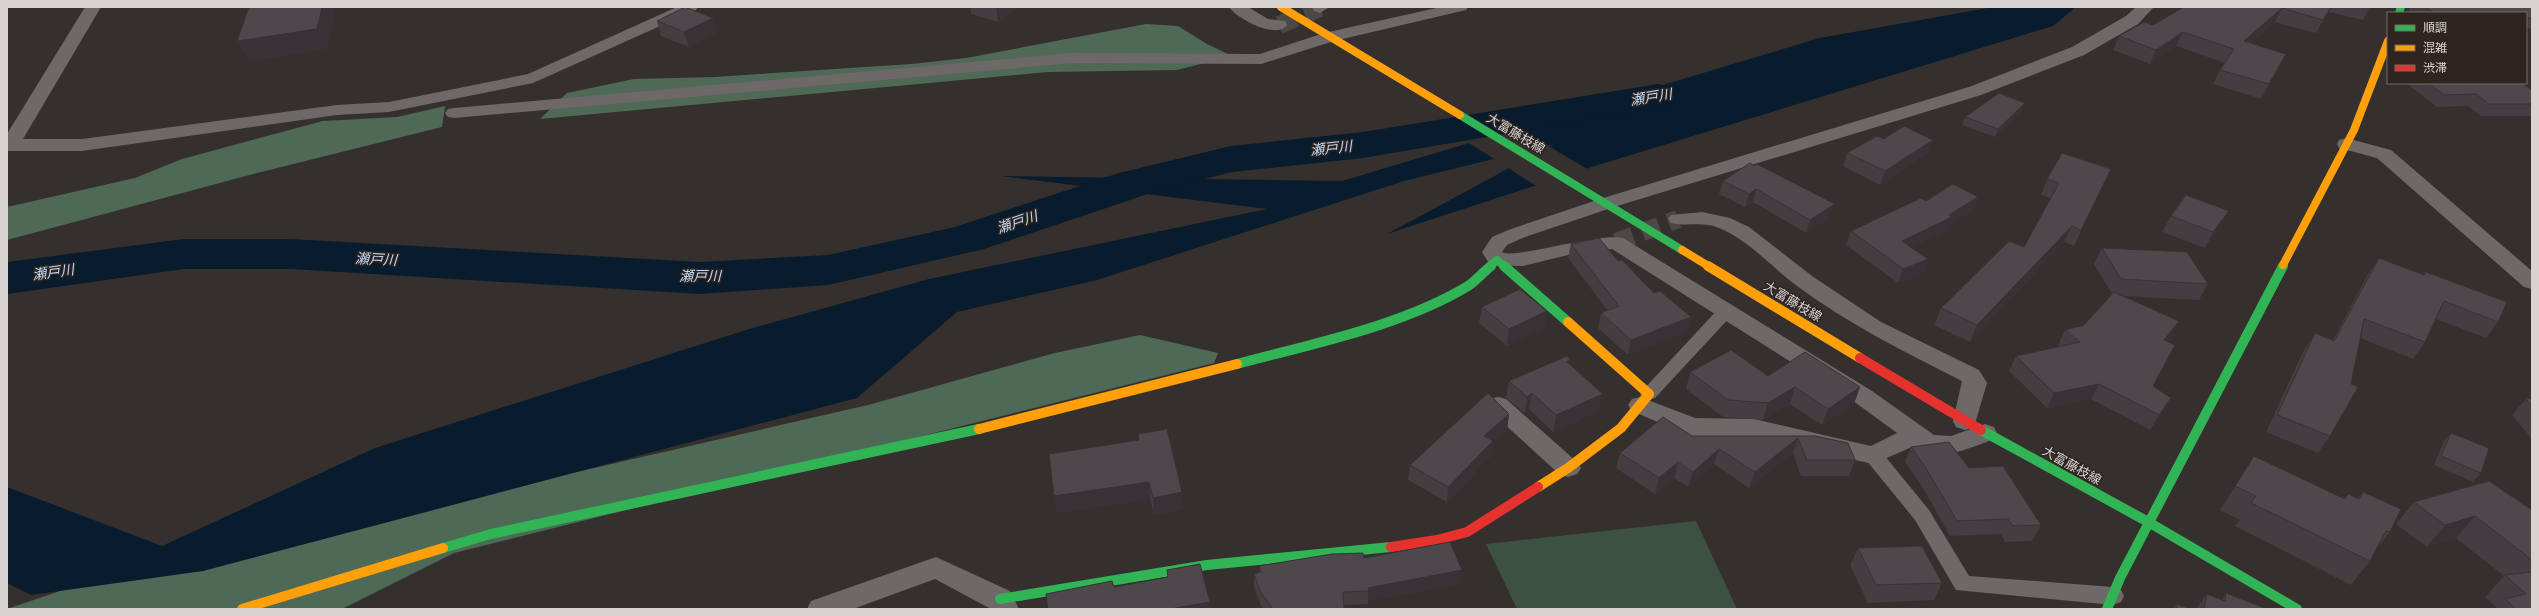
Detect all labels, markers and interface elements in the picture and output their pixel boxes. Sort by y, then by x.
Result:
legend [2387,12,2527,84]
text: 順調 [2423,20,2447,35]
text: 混雑 [2423,40,2447,55]
text: 渋滞 [2423,60,2447,75]
water label: 瀬戸川 [1629,85,1675,108]
street label: 大富藤枝線 [1484,109,1548,157]
water label: 瀬戸川 [1309,137,1355,158]
water label: 瀬戸川 [994,206,1041,236]
water label: 瀬戸川 [355,249,399,268]
water label: 瀬戸川 [31,260,77,283]
water label: 瀬戸川 [679,267,723,284]
street label: 大富藤枝線 [1761,277,1825,325]
street label: 大富藤枝線 [2040,442,2104,488]

